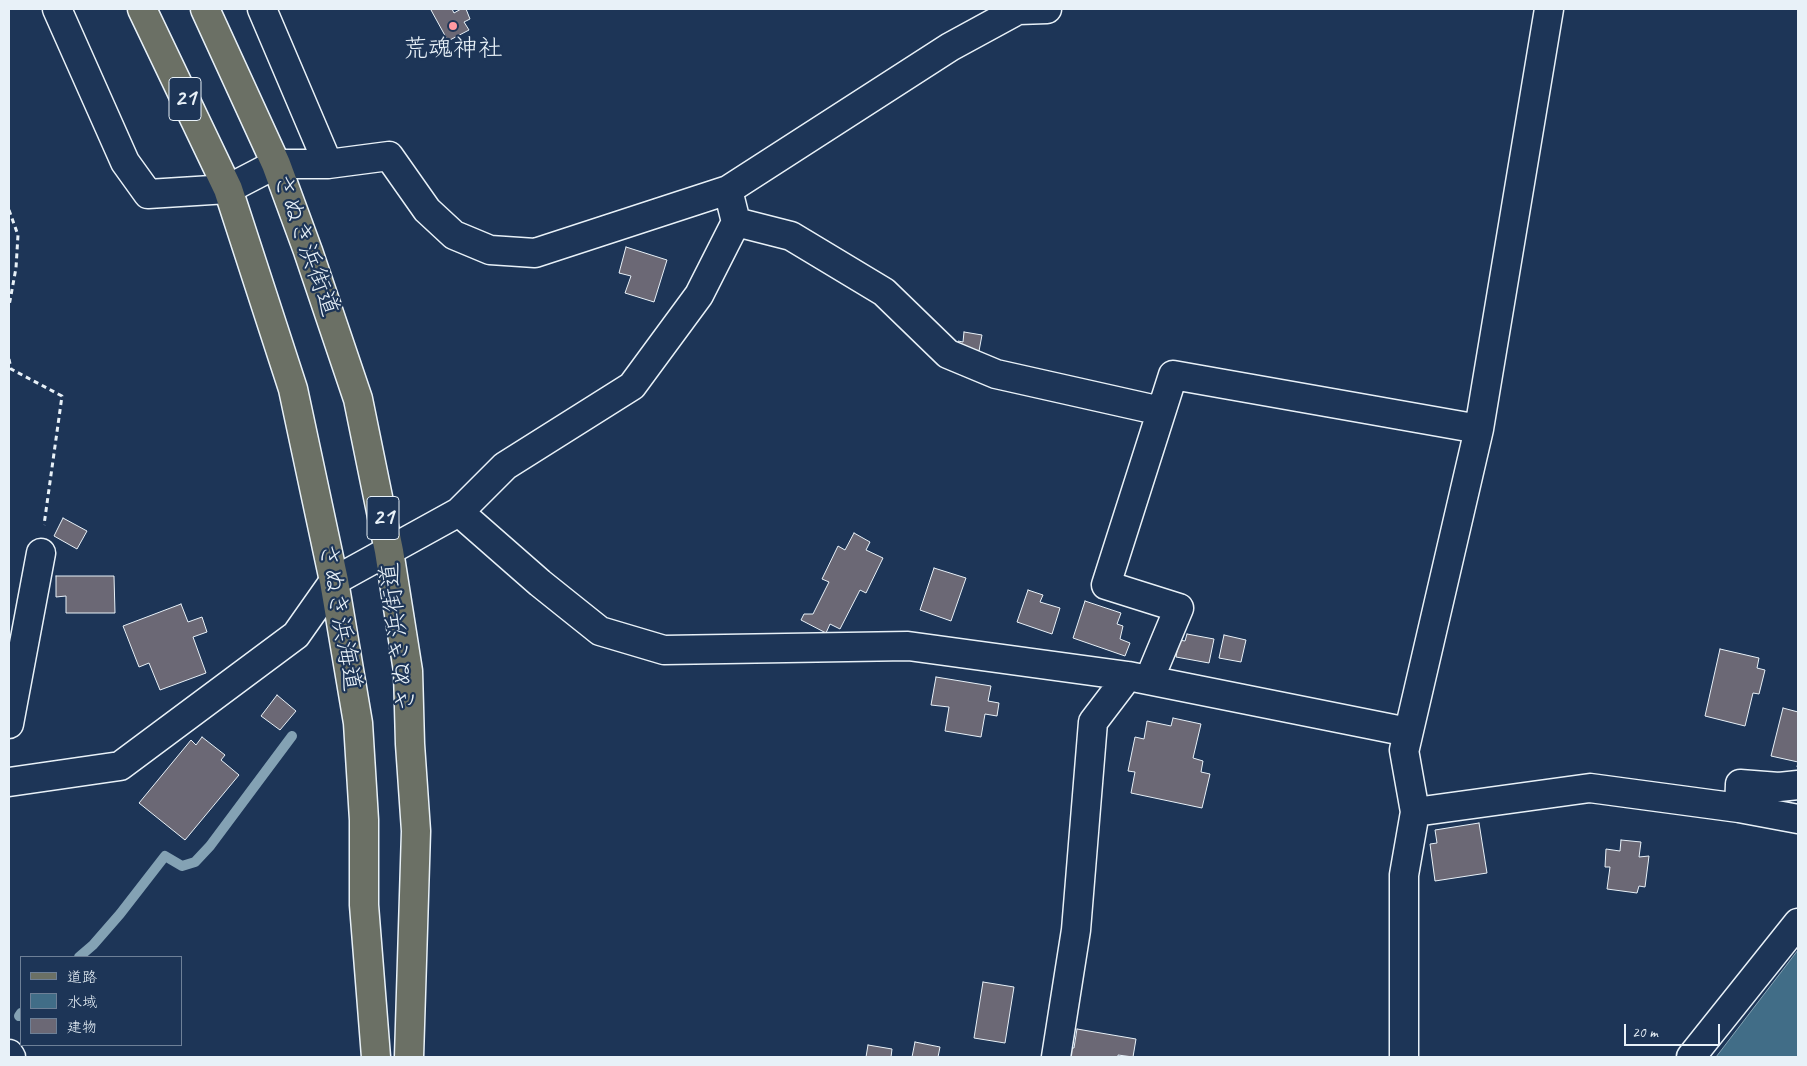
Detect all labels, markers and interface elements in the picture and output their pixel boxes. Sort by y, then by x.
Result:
marker: 荒魂神社 [447,20,459,32]
place label: 荒魂神社 [403,34,503,64]
road number: 21 [169,78,201,120]
street label: さぬき浜街道 [265,169,345,321]
road number: 21 [367,496,399,540]
street label: さぬき浜海道 [311,541,367,693]
street label: さぬき浜街道 [375,561,423,713]
legend [20,956,182,1046]
text: 道路 [67,968,97,987]
text: 水域 [67,993,97,1012]
scale bar [1627,1014,1723,1046]
text: 建物 [67,1018,97,1037]
text: 20 m [1632,1023,1658,1042]

